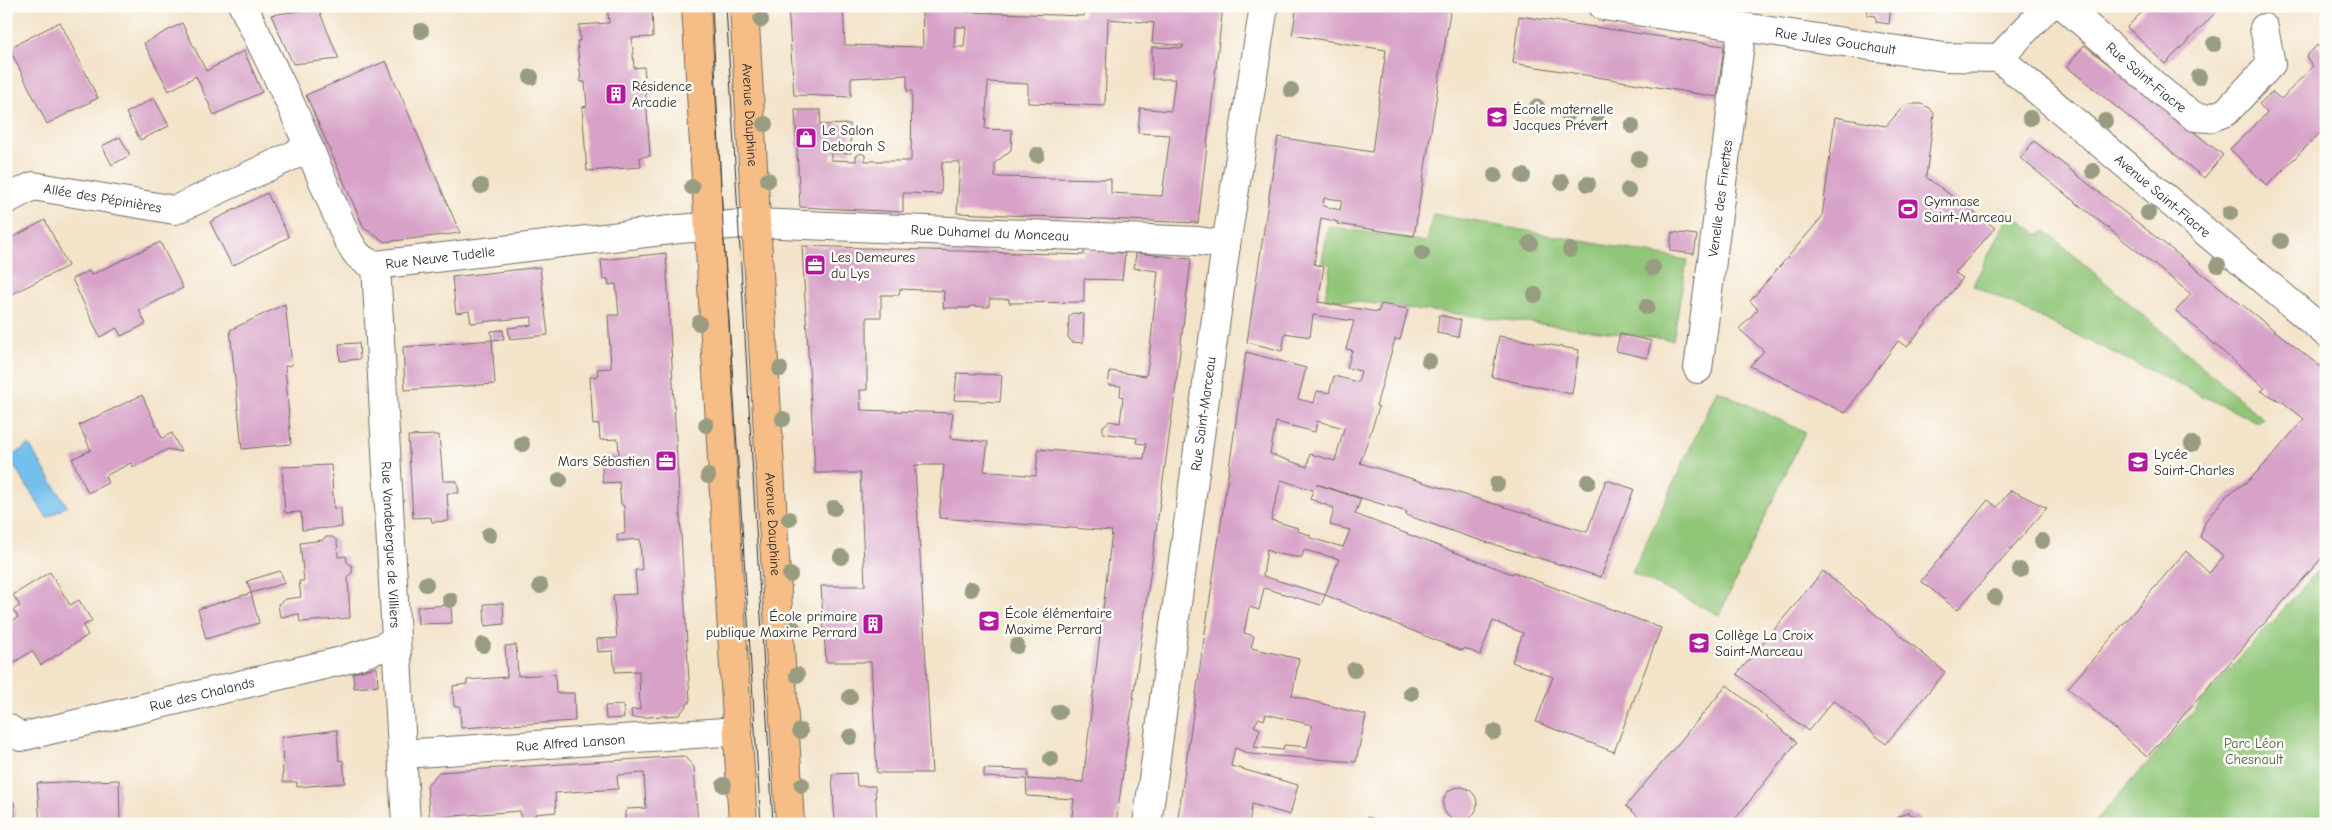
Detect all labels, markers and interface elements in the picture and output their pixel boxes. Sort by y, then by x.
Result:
street label: Rue Jules Gouchault [1774,24,1898,59]
street label: Rue Saint-Fiacre [2102,39,2190,117]
street label: Avenue Dauphine [738,63,761,167]
place label: Résidence Arcadie [632,78,692,111]
building icon: Résidence Arcadie [604,82,628,106]
place label: École maternelle Jacques Prévert [1513,101,1613,134]
school or university icon: École maternelle Jacques Prévert [1485,105,1509,129]
place label: Le Salon Deborah S [822,122,885,155]
shop icon: Le Salon Deborah S [794,126,818,150]
street label: Venelle des Finettes [1705,139,1736,258]
street label: Avenue Saint-Fiacre [2111,151,2214,241]
street label: Allée des Pépinières [42,180,163,217]
place label: Gymnase Saint-Marceau [1924,193,2012,226]
sports icon: Gymnase Saint-Marceau [1896,197,1920,221]
street label: Rue Duhamel du Monceau [910,221,1070,245]
street label: Rue Neuve Tudelle [385,243,496,273]
place label: Les Demeures du Lys [831,249,915,282]
office icon: Les Demeures du Lys [803,253,827,277]
street label: Rue Saint-Marceau [1187,356,1220,472]
place label: Lycée Saint-Charles [2154,446,2234,479]
office icon: Mars Sébastien [654,449,678,473]
school or university icon: Lycée Saint-Charles [2126,450,2150,474]
place label: Mars Sébastien [558,453,650,470]
street label: Rue Vandebergue de Villiers [378,461,403,629]
street label: Avenue Dauphine [761,472,784,576]
place label: École élémentaire Maxime Perrard [1005,605,1112,638]
place label: École primaire publique Maxime Perrard [706,608,857,641]
school or university icon: École élémentaire Maxime Perrard [977,609,1001,633]
building icon: École primaire publique Maxime Perrard [861,612,885,636]
place label: Collège La Croix Saint-Marceau [1715,627,1813,660]
school or university icon: Collège La Croix Saint-Marceau [1687,631,1711,655]
street label: Rue des Chalands [148,674,256,715]
street label: Rue Alfred Lanson [515,731,626,755]
park label: Parc Léon Chesnault [2224,735,2284,768]

